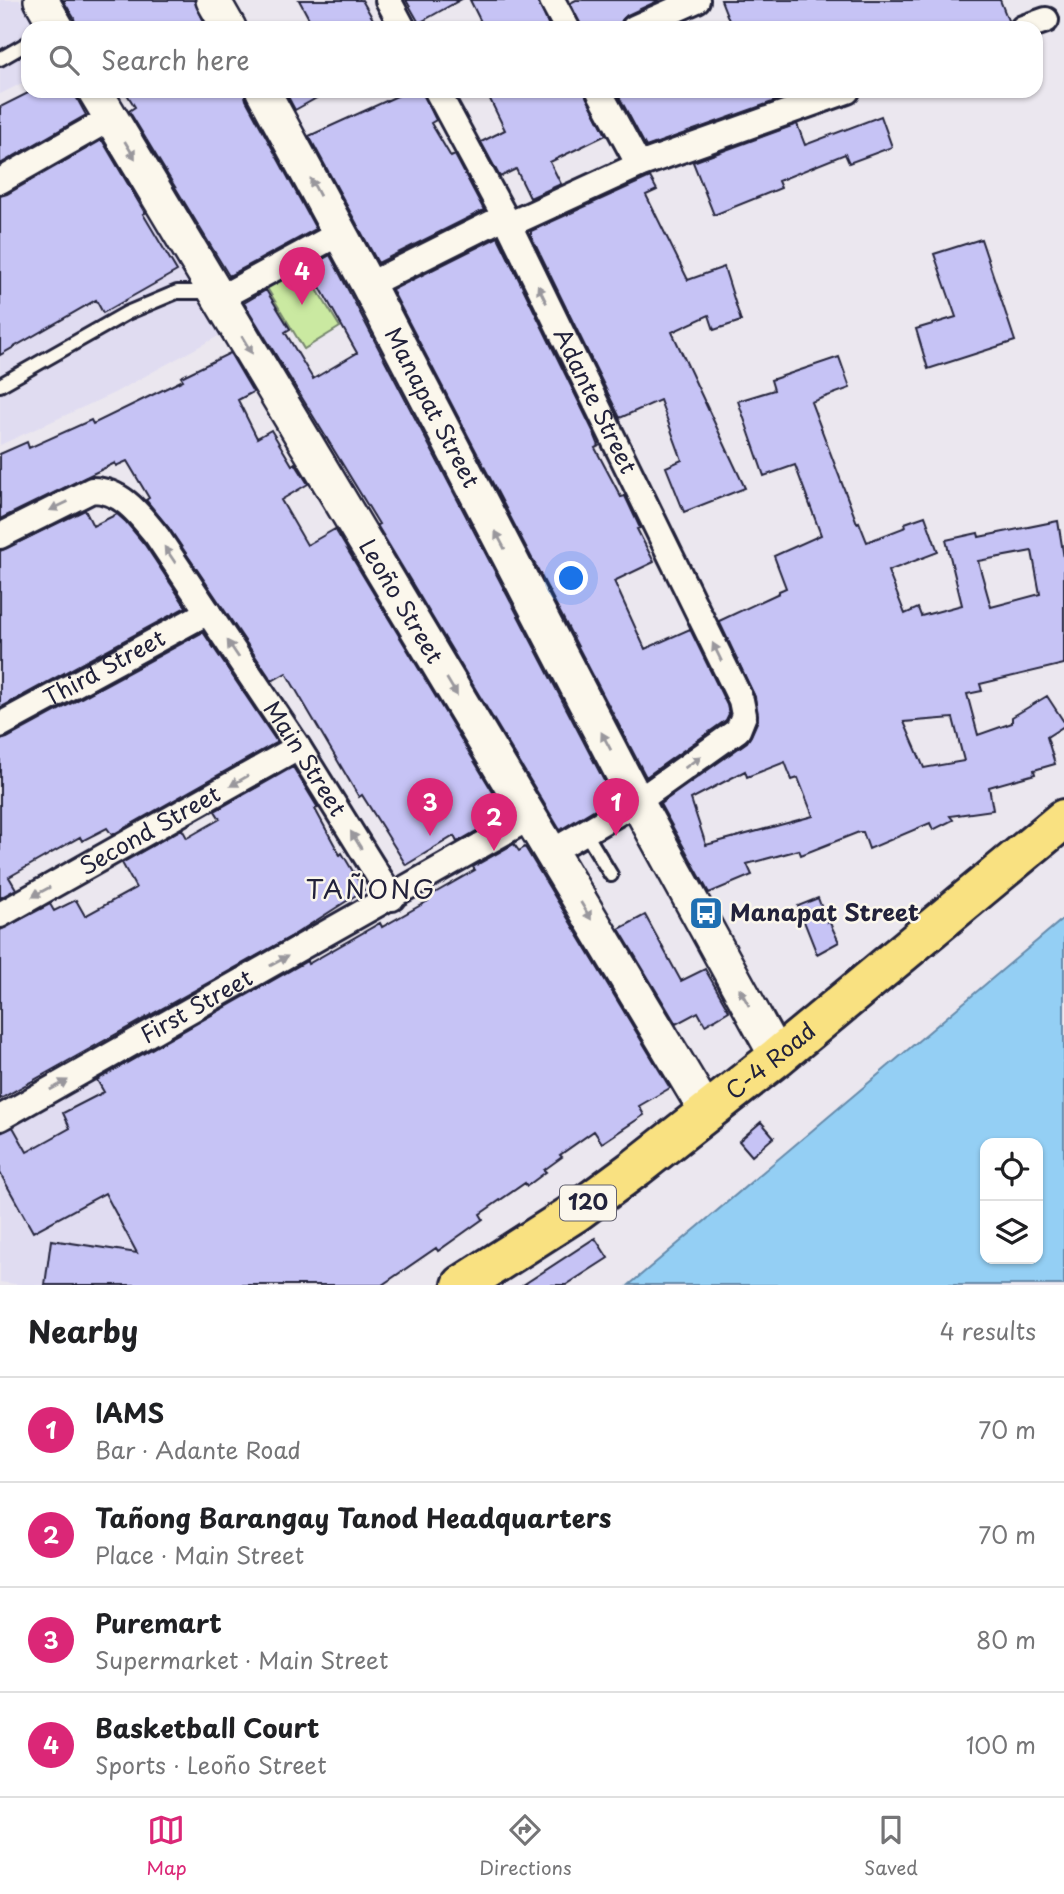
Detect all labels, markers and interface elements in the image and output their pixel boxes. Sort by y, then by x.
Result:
search box [21,21,1043,98]
text: Search here [101,40,250,79]
icon: search [45,41,83,79]
one-way arrow [124,140,136,159]
one-way arrow [309,176,321,196]
pin: 4 [279,247,325,305]
one-way arrow [536,284,548,304]
street label: Manapat Street [377,321,490,494]
street label: Adante Street [546,322,647,479]
one-way arrow [241,335,253,354]
one-way arrow [49,501,69,512]
one-way arrow [495,530,506,550]
street label: Leoño Street [351,532,453,670]
one-way arrow [163,545,176,565]
your location [554,561,588,595]
street label: Third Street [37,620,171,714]
one-way arrow [226,639,239,659]
one-way arrow [712,642,723,662]
one-way arrow [446,677,459,696]
street label: Main Street [256,693,356,823]
one-way arrow [600,731,612,751]
one-way arrow [684,756,702,770]
street label: Second Street [72,775,226,883]
one-way arrow [230,775,249,787]
pin: 3 [407,778,453,836]
pin: 1 [593,778,639,836]
pin: 2 [471,793,517,851]
one-way arrow [350,830,363,849]
district label: TAÑONG [306,869,436,908]
one-way arrow [31,886,50,898]
bus stop icon: Manapat Street [687,894,725,932]
place label: Manapat Street [730,894,919,929]
one-way arrow [580,901,593,920]
one-way arrow [270,955,289,967]
street label: First Street [133,959,259,1051]
one-way arrow [738,987,750,1007]
street label: C-4 Road [718,1013,823,1107]
one-way arrow [50,1079,69,1091]
map controls [980,1138,1043,1264]
button: locate [980,1138,1043,1201]
road number: 120 [560,1186,616,1220]
button: layers [980,1201,1043,1264]
text: Nearby [28,1308,138,1353]
text: 4 results [940,1313,1036,1348]
text: IAMS [95,1393,164,1432]
text: 1 [46,1412,57,1447]
text: 70 m [978,1412,1036,1447]
text: Bar · Adante Road [95,1432,301,1467]
text: Tañong Barangay Tanod Headquarters [95,1498,611,1537]
text: 2 [43,1517,59,1552]
text: 70 m [978,1517,1036,1552]
text: Place · Main Street [95,1537,304,1572]
text: Puremart [95,1603,222,1642]
text: 3 [43,1622,59,1657]
text: 80 m [976,1622,1036,1657]
text: Supermarket · Main Street [95,1642,388,1677]
text: Basketball Court [95,1708,320,1747]
text: 4 [43,1727,59,1762]
text: 100 m [966,1727,1036,1762]
text: Sports · Leoño Street [95,1747,327,1782]
tab: Map [146,1811,187,1881]
tab: Directions [479,1811,572,1881]
tab: Saved [864,1811,918,1881]

